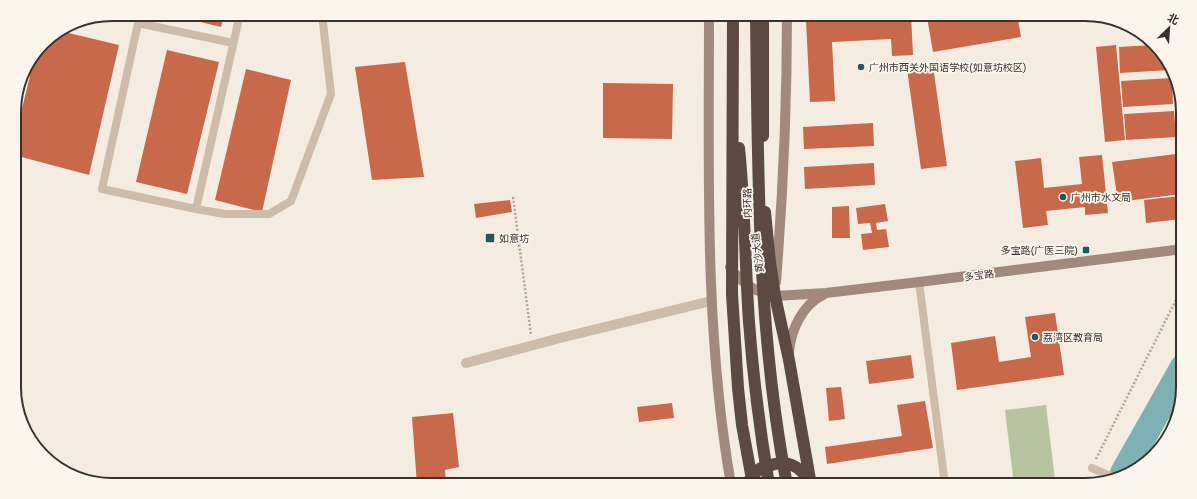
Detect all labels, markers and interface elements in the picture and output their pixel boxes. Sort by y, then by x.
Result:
north arrow [1149,8,1189,48]
text: 北 [1166,10,1181,27]
place label: 广州市西关外国语学校(如意坊校区) [869,61,1027,73]
marker: 广州市西关外国语学校(如意坊校区) [856,62,866,72]
street label: 内环路 [741,188,753,218]
place label: 广州市水文局 [1071,191,1131,203]
marker: 广州市水文局 [1058,192,1068,202]
marker: 如意坊 [484,232,496,244]
place label: 如意坊 [499,232,529,244]
street label: 黄沙大道 [749,232,765,274]
place label: 多宝路(广医三院) [1000,244,1078,256]
marker: 多宝路(广医三院) [1081,245,1091,255]
street label: 多宝路 [963,267,995,283]
place label: 荔湾区教育局 [1043,331,1103,343]
marker: 荔湾区教育局 [1030,332,1040,342]

